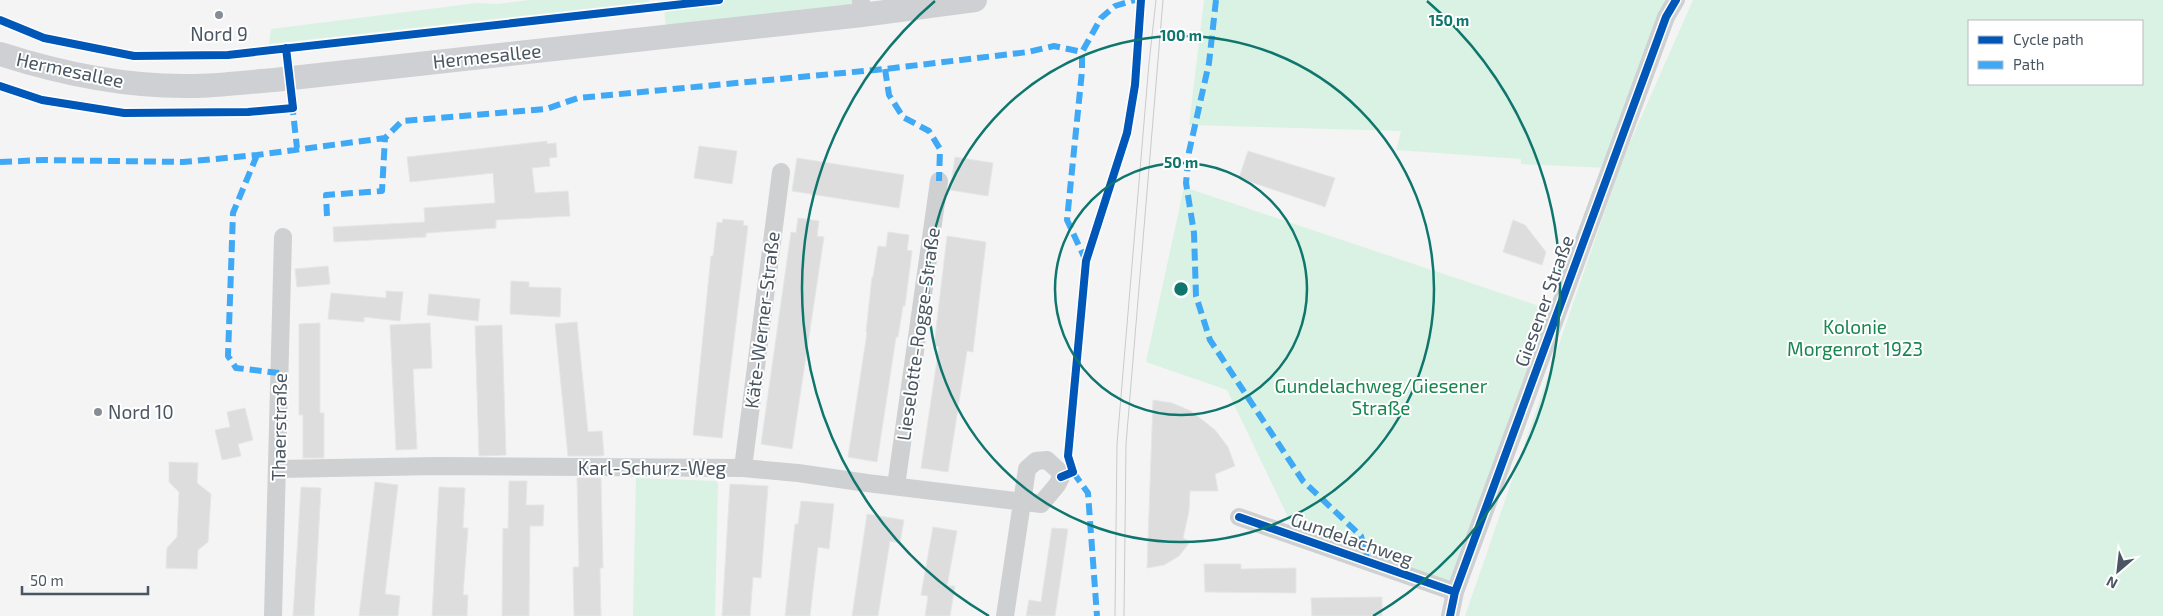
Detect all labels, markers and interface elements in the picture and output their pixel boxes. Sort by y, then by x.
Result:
marker: Nord 9 [213,9,225,21]
text: 150 m [1429,11,1469,29]
legend [1968,20,2143,85]
place label: Nord 9 [190,22,248,45]
text: 100 m [1160,26,1202,44]
text: Cycle path [2013,30,2084,48]
street label: Hermesallee [431,38,542,73]
street label: Hermesallee [14,47,126,92]
text: Path [2013,55,2044,73]
text: 50 m [1164,153,1198,171]
street label: Lieselotte-Rogge-Straße [891,226,944,442]
street label: Käte-Werner-Straße [739,230,784,410]
street label: Giesener Straße [1509,232,1578,370]
centre of rings [1172,280,1190,298]
park label: Kolonie Morgenrot 1923 [1787,315,1923,360]
street label: Thaerstraße [266,373,291,481]
park label: Gundelachweg/Giesener Straße [1275,374,1488,419]
place label: Nord 10 [108,400,174,423]
marker: Nord 10 [92,406,104,418]
street label: Karl-Schurz-Weg [578,456,727,479]
street label: Gundelachweg [1288,507,1417,570]
north arrow [2093,546,2143,596]
scale bar [22,564,149,596]
text: 50 m [30,571,64,589]
text: N [2103,573,2120,593]

